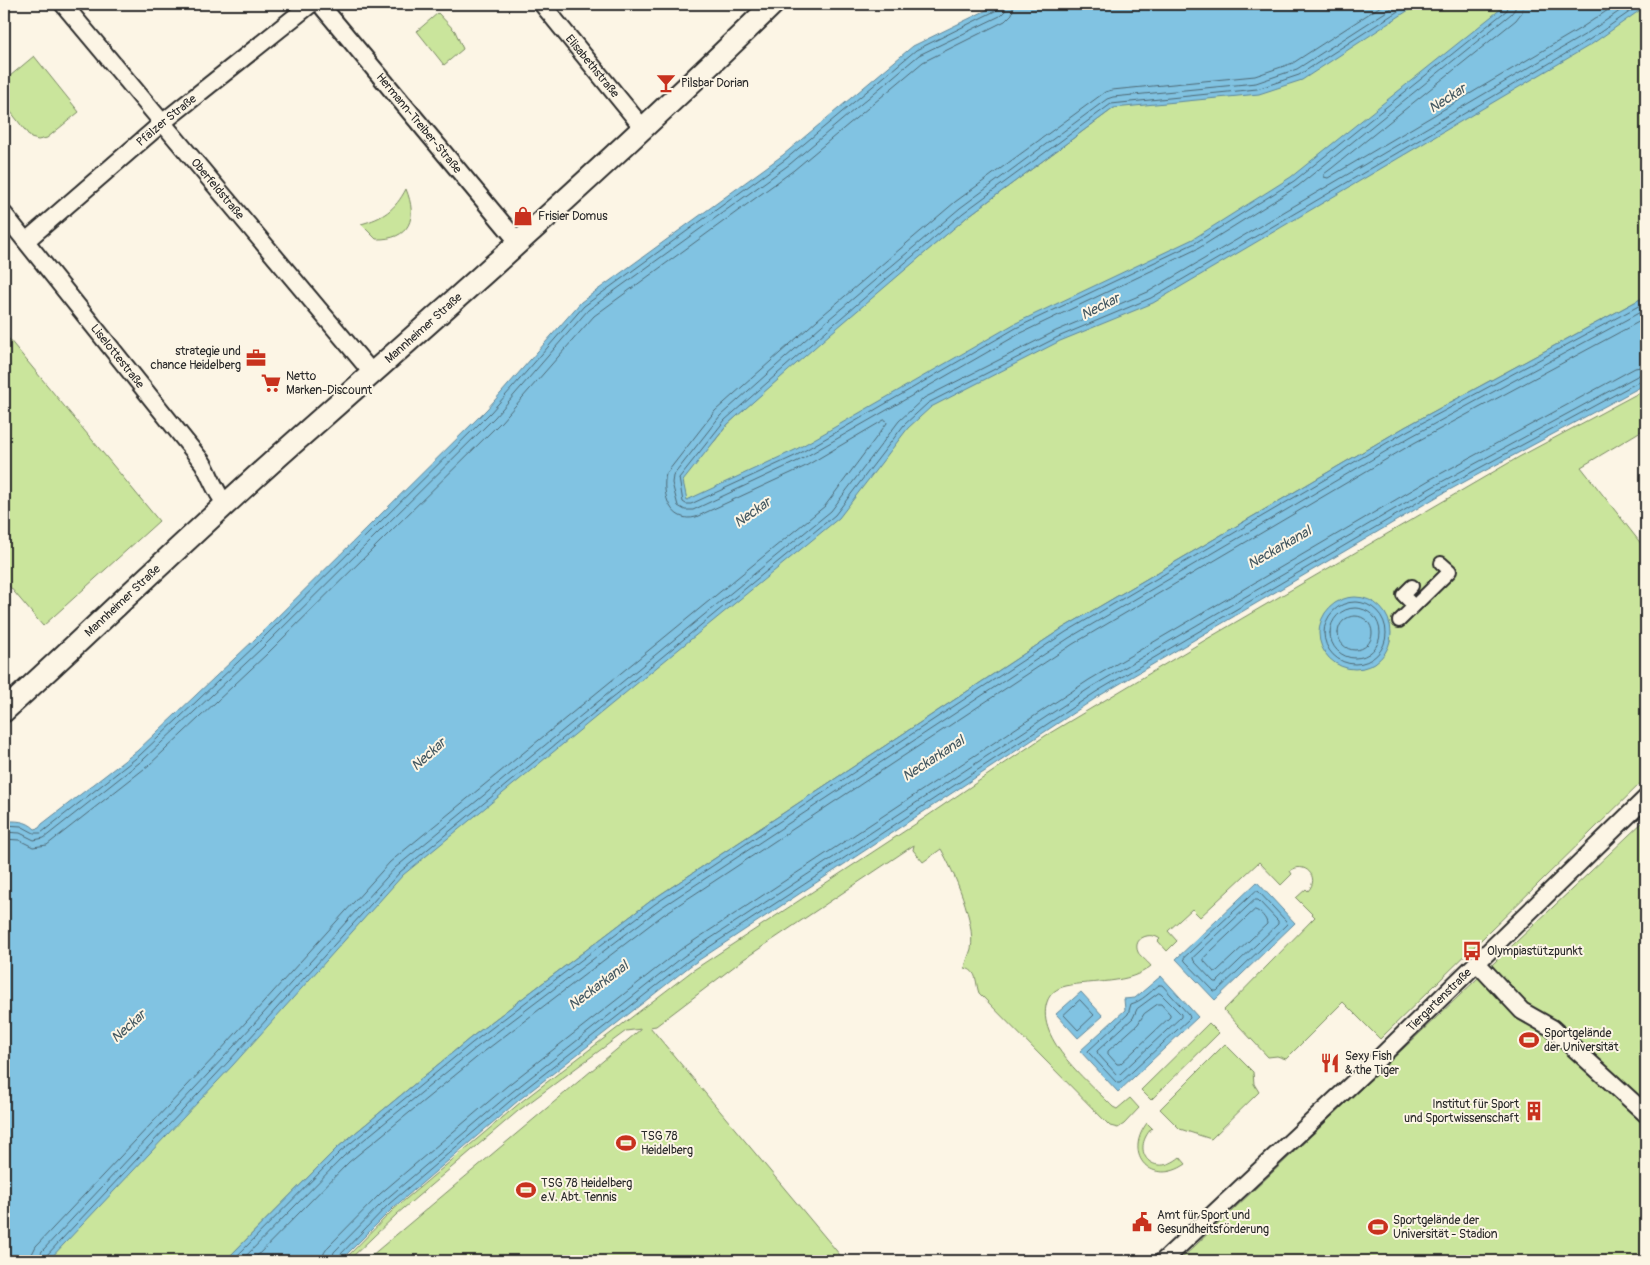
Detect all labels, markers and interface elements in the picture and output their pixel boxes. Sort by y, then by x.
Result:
street label: Elisabethstraße [562,32,622,101]
street label: Hermann-Treiber-Straße [373,70,465,177]
bar icon: Pilsbar Dorian [655,72,677,94]
place label: Pilsbar Dorian [681,76,749,91]
water label: Neckar [1426,79,1471,117]
street label: Pfälzer Straße [133,92,200,150]
street label: Oberfeldstraße [188,155,247,223]
shop icon: Frisier Domus [512,205,534,227]
place label: Frisier Domus [538,209,608,224]
water label: Neckar [1078,289,1124,323]
street label: Mannheimer Straße [382,290,465,367]
street label: Liselottestraße [87,321,147,392]
place label: strategie und chance Heidelberg [151,344,241,373]
office icon: strategie und chance Heidelberg [245,347,267,369]
place label: Netto Marken-Discount [286,369,372,398]
supermarket icon: Netto Marken-Discount [260,372,282,394]
water label: Neckar [731,493,776,531]
water label: Neckarkanal [1244,522,1315,572]
street label: Mannheimer Straße [82,562,164,640]
water label: Neckarkanal [899,731,969,785]
water label: Neckar [407,733,451,774]
bus stop icon: Olympiastützpunkt [1461,940,1483,962]
place label: Olympiastützpunkt [1487,944,1583,959]
water label: Neckarkanal [565,956,633,1013]
street label: Tiergartenstraße [1404,965,1475,1035]
water label: Neckar [107,1005,151,1046]
place label: Sportgelände der Universität [1544,1026,1619,1055]
sports icon: Sportgelände der Universität [1518,1029,1540,1051]
place label: Sexy Fish & the Tiger [1345,1049,1400,1078]
restaurant icon: Sexy Fish & the Tiger [1319,1052,1341,1074]
place label: Institut für Sport und Sportwissenschaft [1404,1097,1519,1126]
building icon: Institut für Sport und Sportwissenschaft [1523,1100,1545,1122]
place label: TSG 78 Heidelberg [641,1129,693,1158]
sports icon: TSG 78 Heidelberg [615,1132,637,1154]
place label: TSG 78 Heidelberg e.V. Abt. Tennis [541,1176,632,1205]
sports icon: TSG 78 Heidelberg e.V. Abt. Tennis [515,1179,537,1201]
place label: Amt für Sport und Gesundheitsförderung [1157,1208,1269,1237]
public building icon: Amt für Sport und Gesundheitsförderung [1131,1211,1153,1233]
place label: Sportgelände der Universität - Stadion [1393,1213,1498,1242]
sports icon: Sportgelände der Universität - Stadion [1367,1216,1389,1238]

